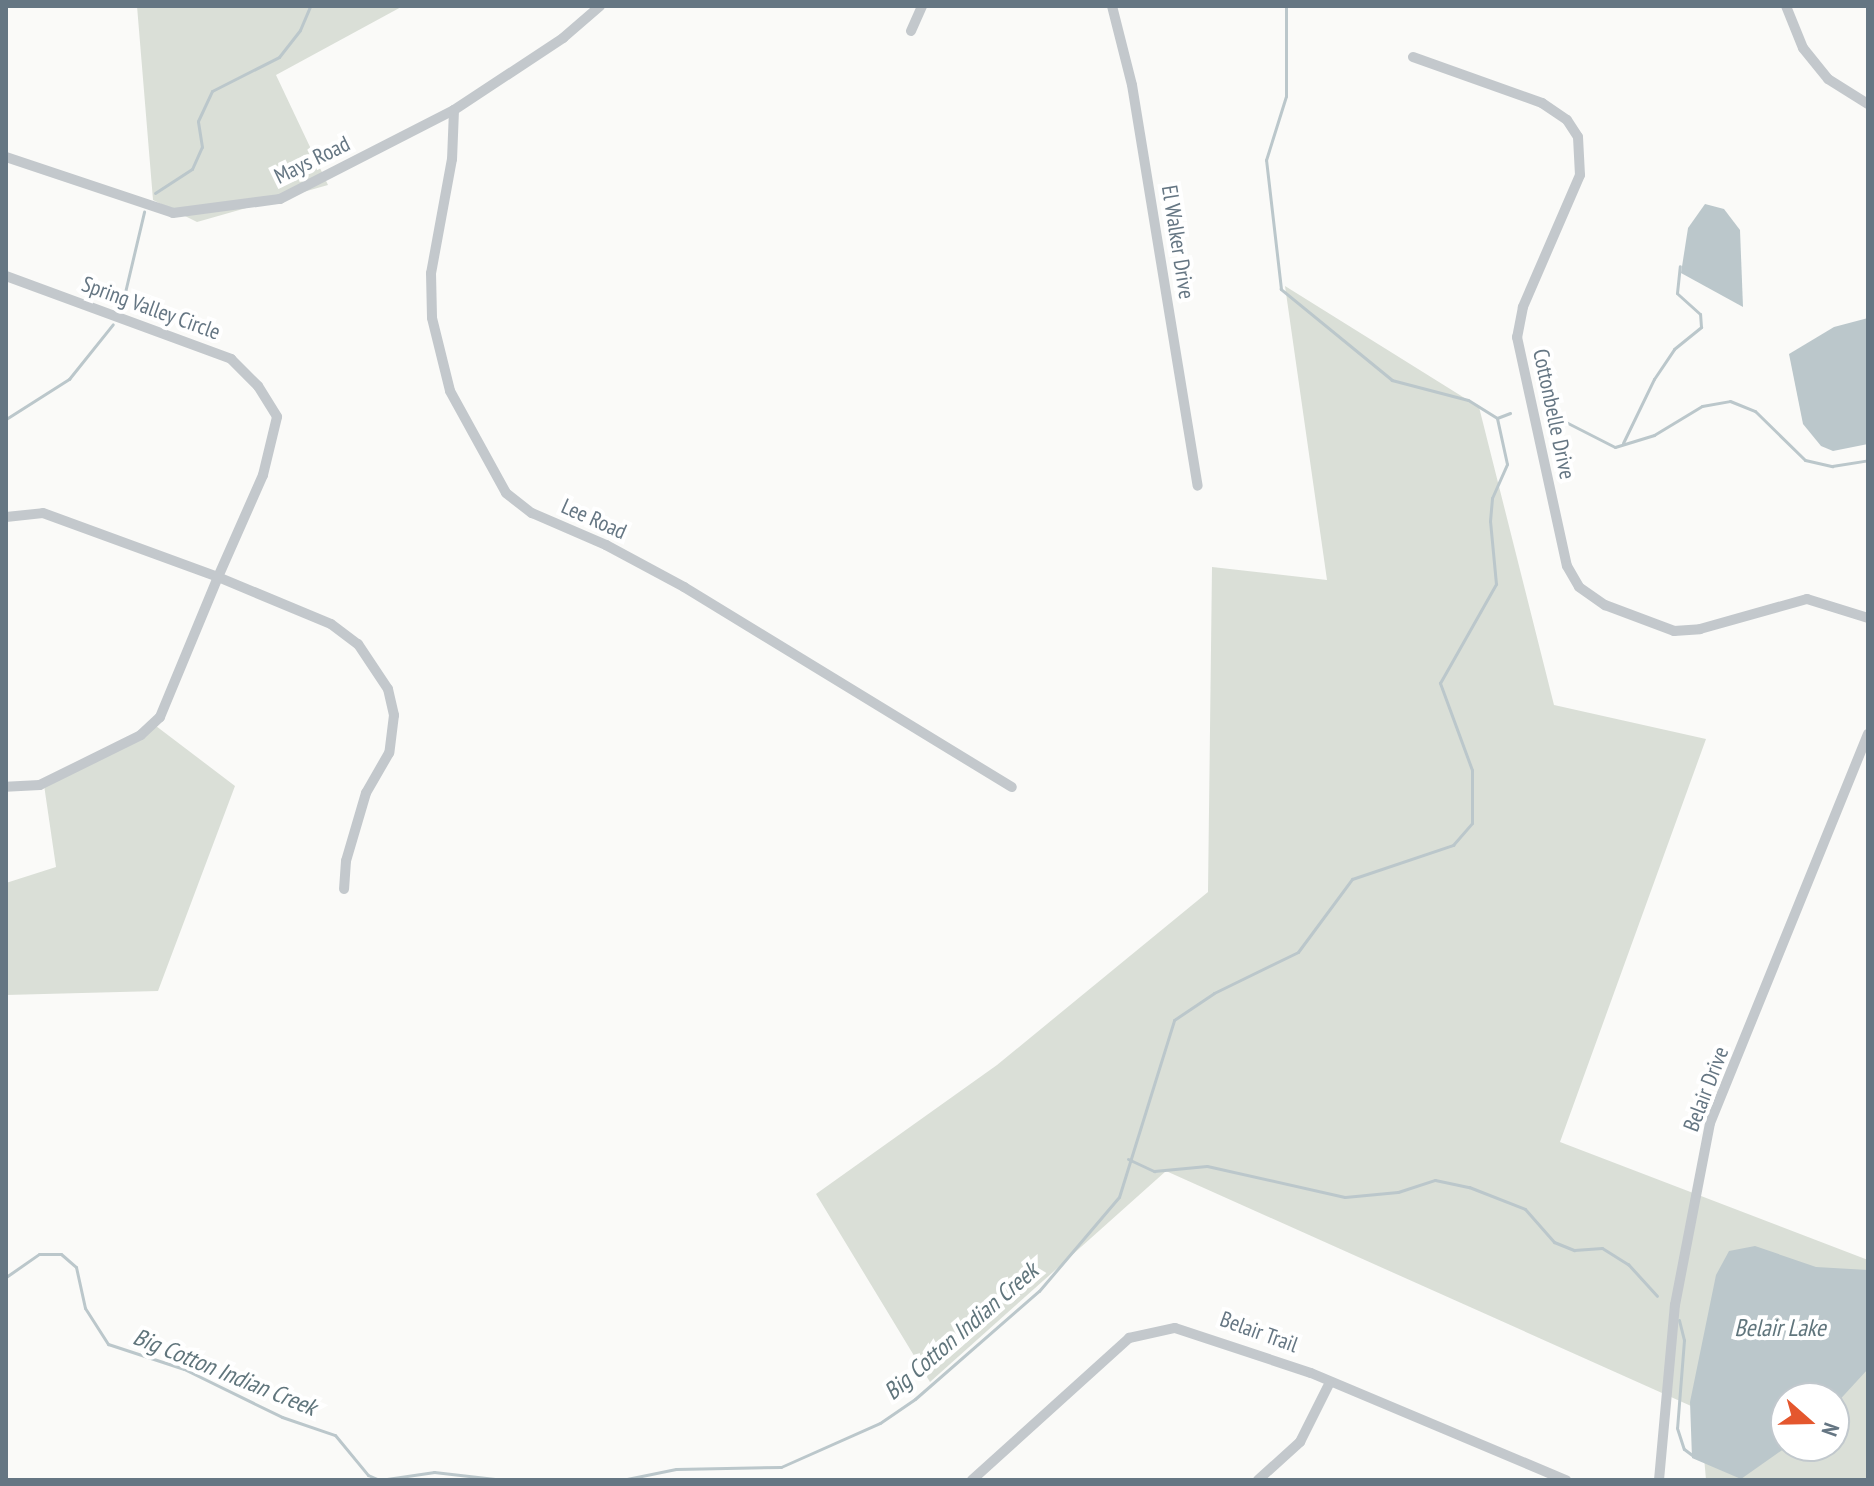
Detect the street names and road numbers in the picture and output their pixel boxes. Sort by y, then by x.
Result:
street label: Mays Road [270,130,354,190]
street label: El Walker Drive [1156,183,1200,301]
street label: Spring Valley Circle [78,271,224,345]
street label: Cottonbelle Drive [1527,346,1581,482]
street label: Lee Road [557,493,631,545]
street label: Belair Drive [1678,1043,1734,1135]
street label: Belair Trail [1216,1306,1302,1358]

